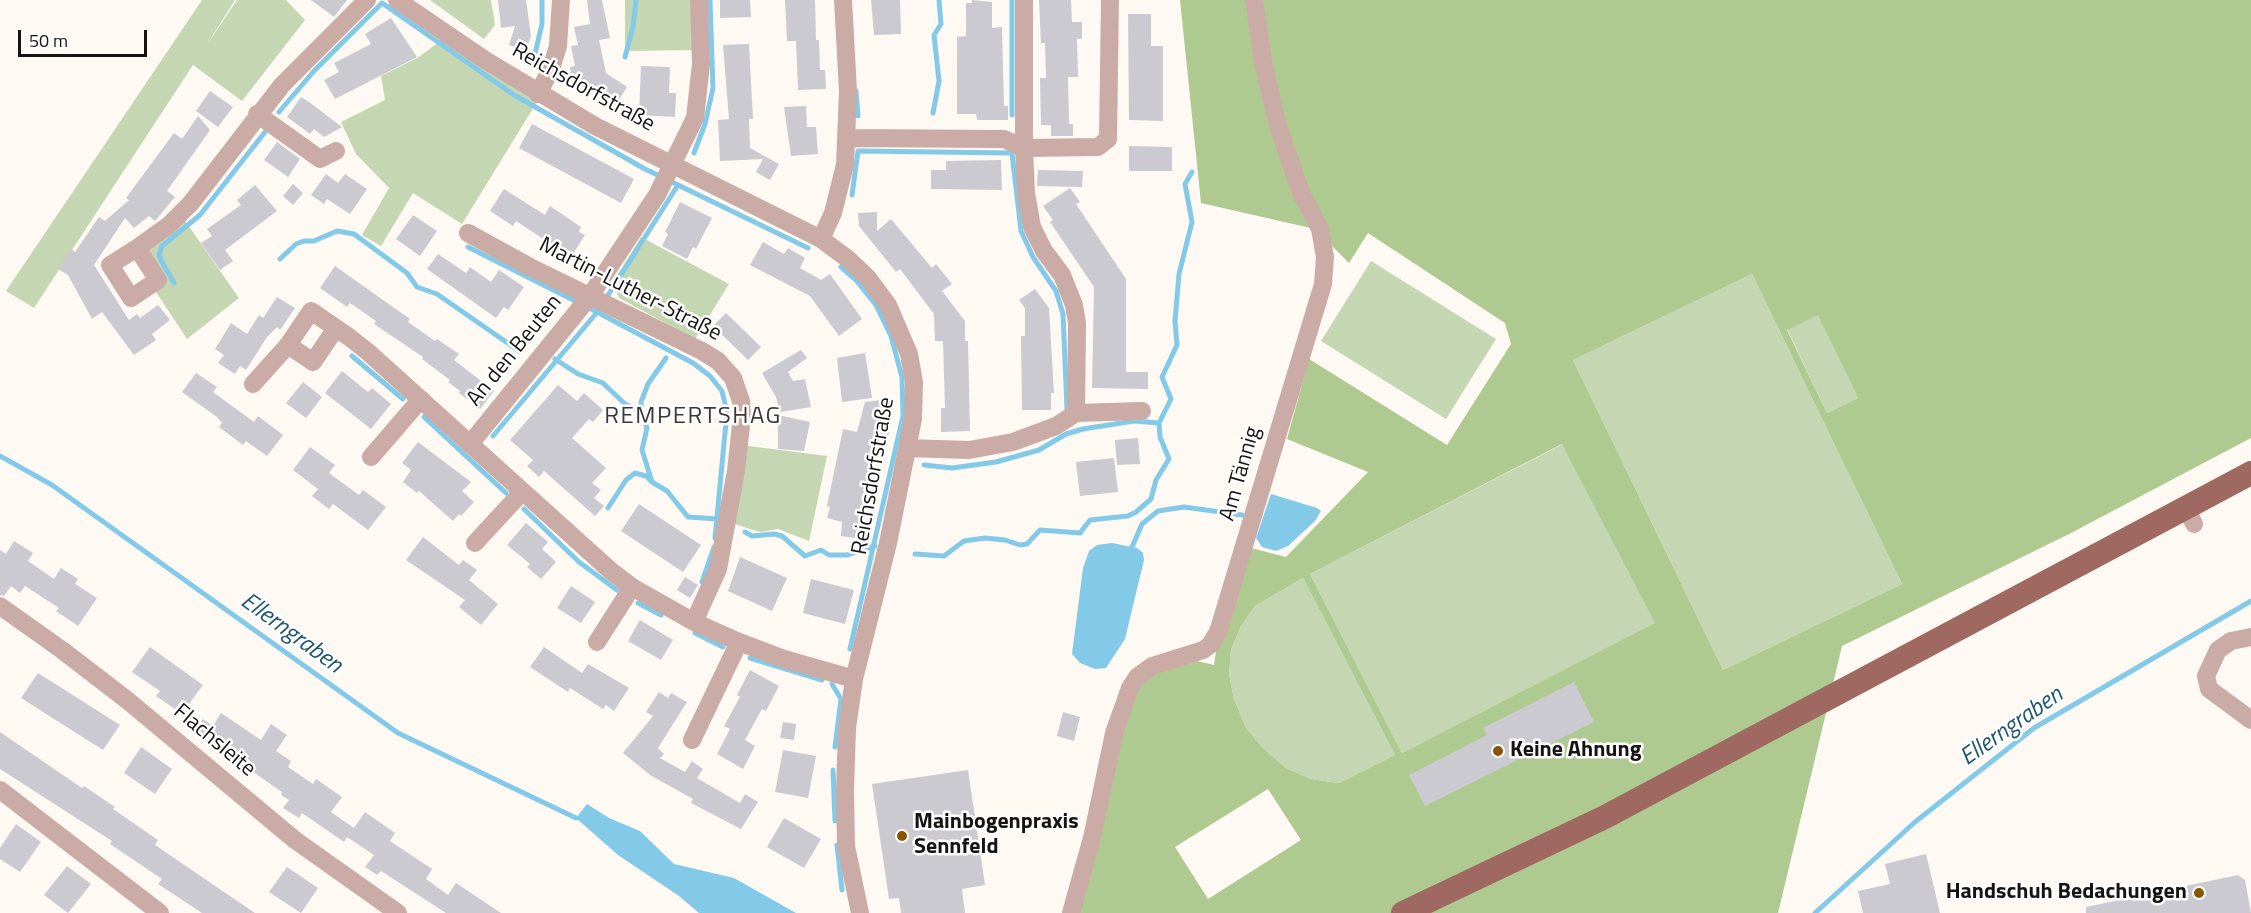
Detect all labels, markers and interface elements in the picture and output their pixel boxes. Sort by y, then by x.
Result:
scale bar [21,18,150,56]
text: 50 m [29,27,68,54]
street label: Reichsdorfstraße [507,38,659,138]
street label: Martin-Luther-Straße [534,233,726,347]
street label: An den Beuten [462,290,568,412]
street label: Reichsdorfstraße [847,395,901,557]
district label: REMPERTSHAG [604,403,782,431]
street label: Am Tännig [1215,424,1267,524]
water label: Ellerngraben [235,587,347,681]
water label: Ellerngraben [1955,681,2069,773]
street label: Flachsleite [168,699,260,783]
place label: Keine Ahnung [1510,738,1641,764]
marker: Keine Ahnung [1491,744,1505,758]
place label: Mainbogenpraxis Sennfeld [914,810,1079,861]
marker: Mainbogenpraxis Sennfeld [895,829,909,843]
place label: Handschuh Bedachungen [1946,880,2187,906]
marker: Handschuh Bedachungen [2192,886,2206,900]

